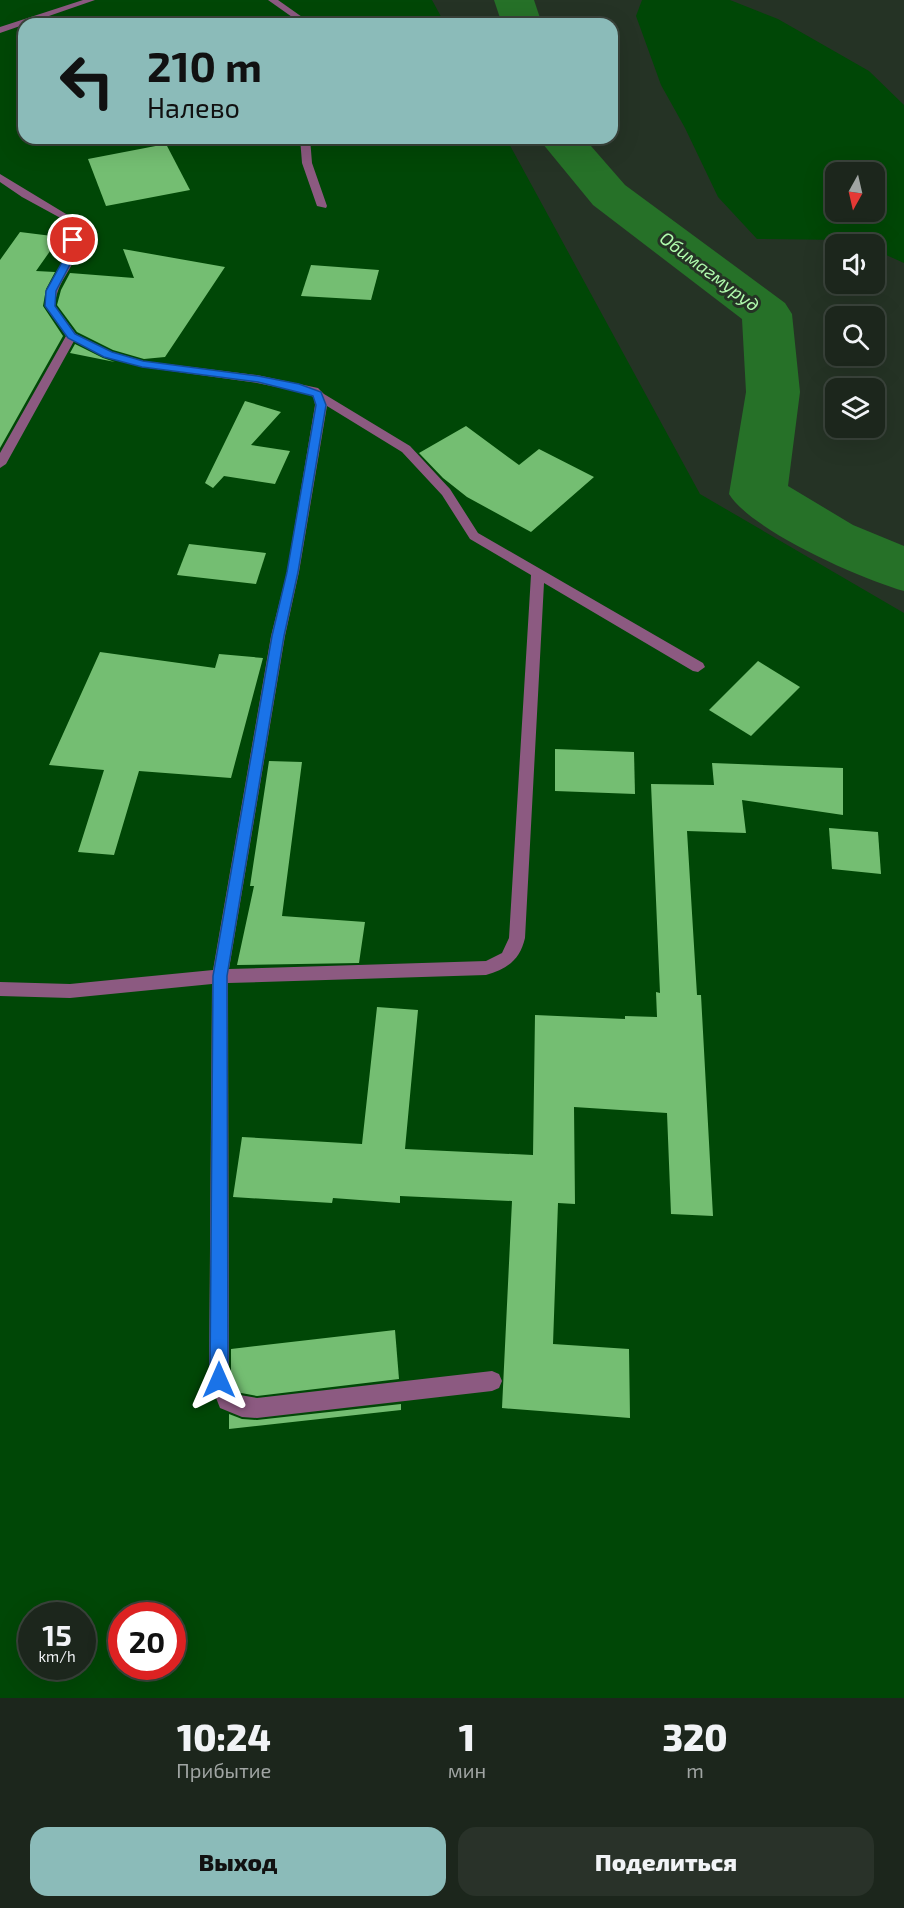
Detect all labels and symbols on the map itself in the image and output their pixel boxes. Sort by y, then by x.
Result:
north arrow [825,162,885,222]
pin [47,214,98,265]
water label: Обимагмуруд [656,226,764,316]
position arrow [187,1348,251,1412]
speed limit sign: 20 [108,1602,186,1680]

